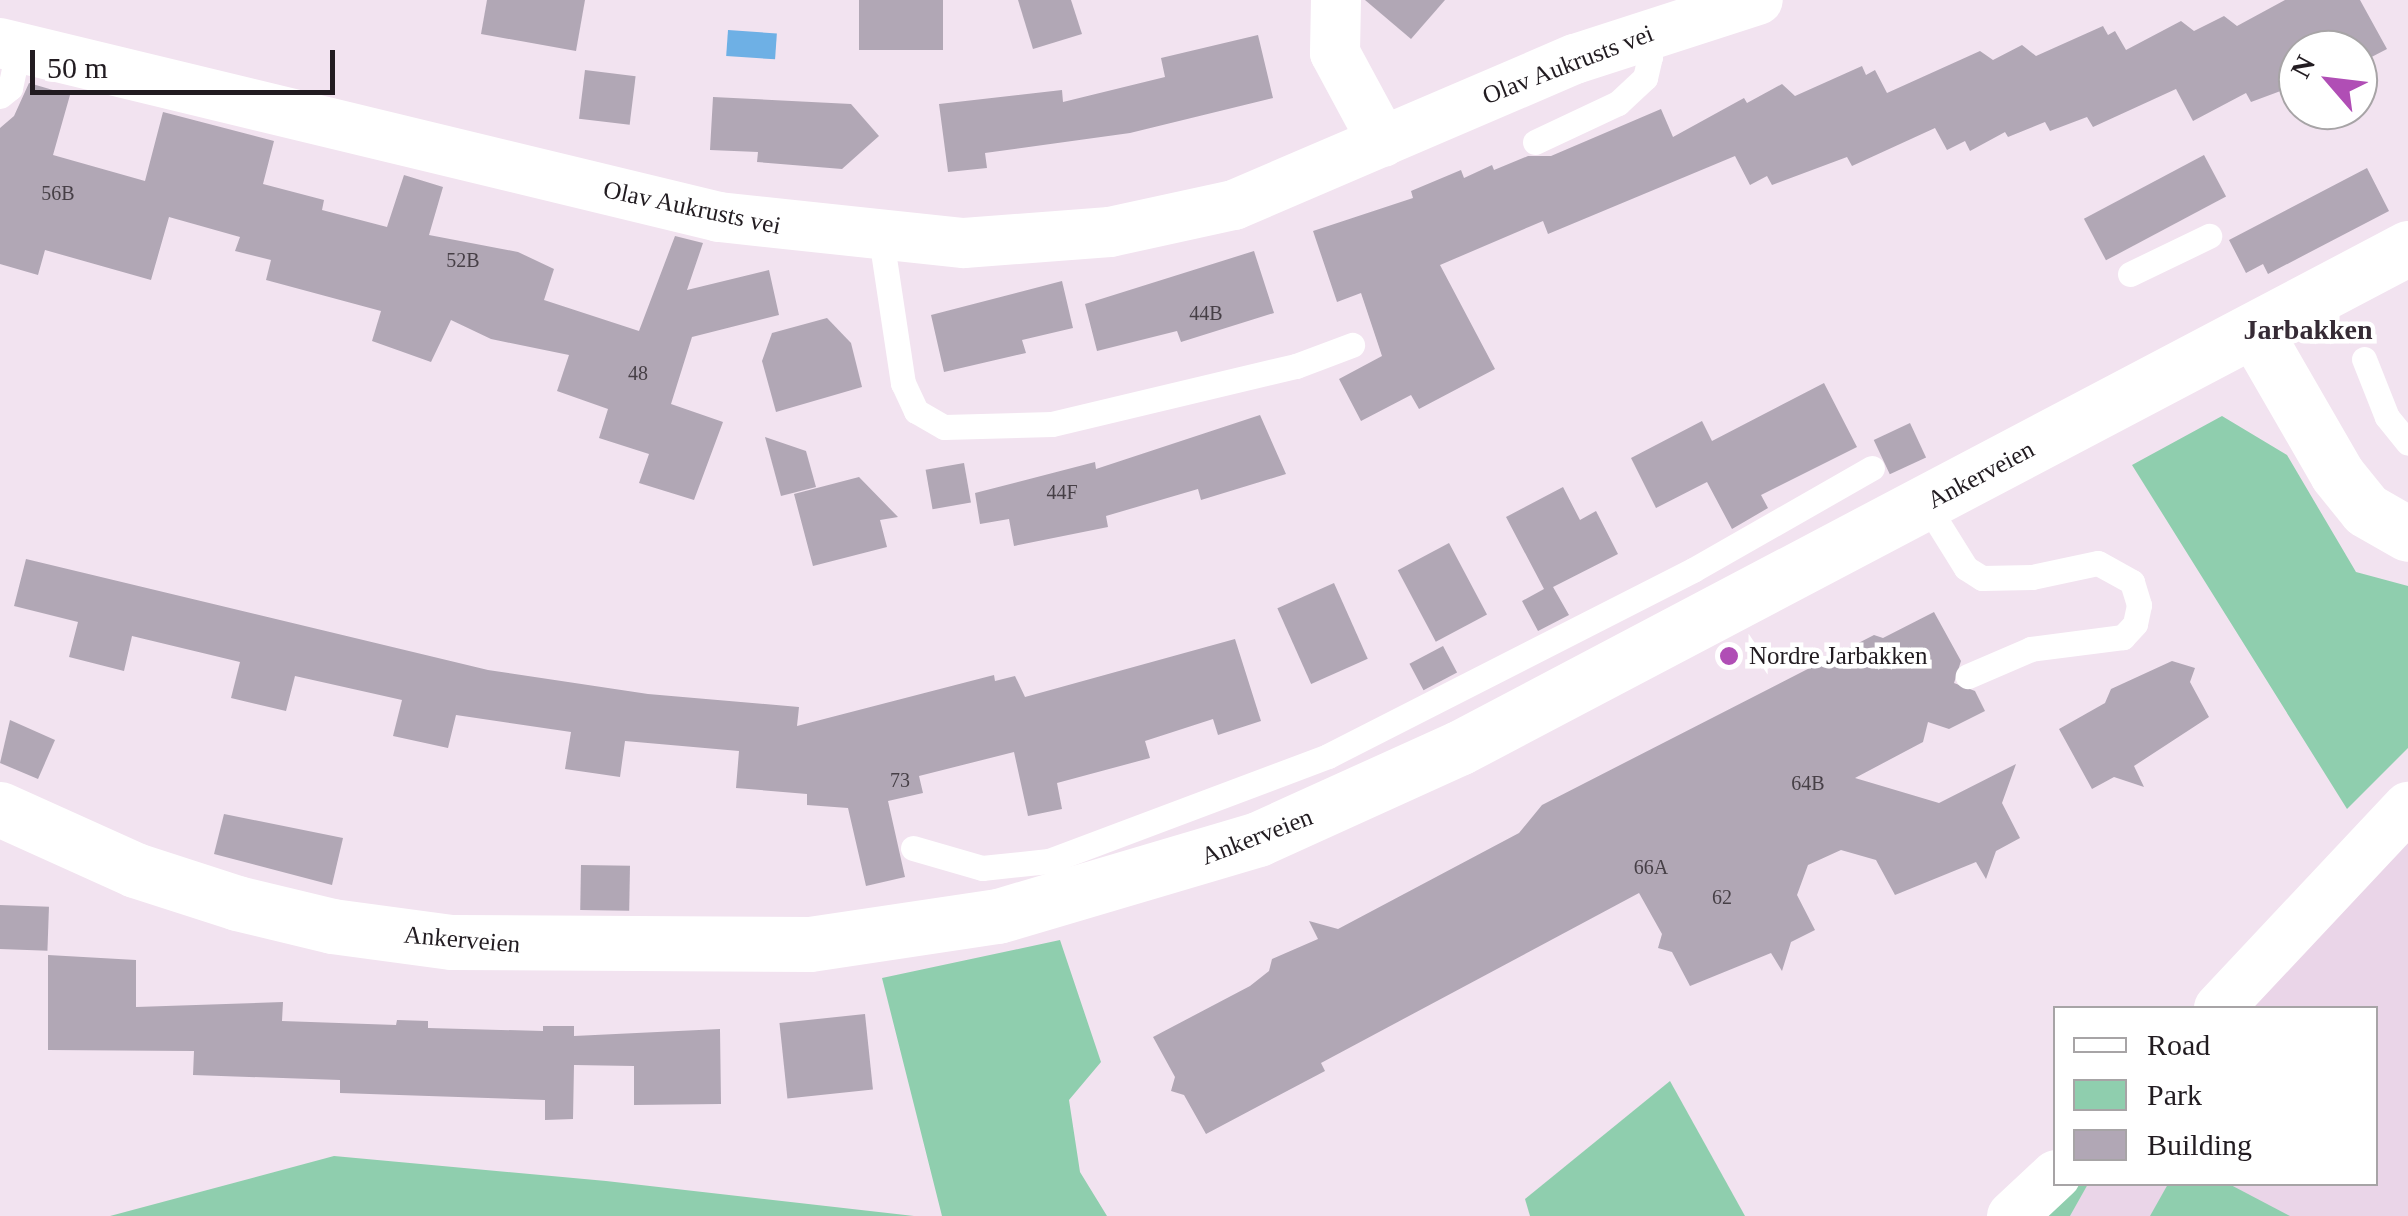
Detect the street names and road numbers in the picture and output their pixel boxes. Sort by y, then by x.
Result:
street label: Olav Aukrusts vei [1478,18,1658,112]
street label: Olav Aukrusts vei [600,174,784,242]
street label: Ankerveien [1922,434,2040,516]
street label: Ankerveien [1197,802,1317,872]
street label: Ankerveien [403,920,521,960]

